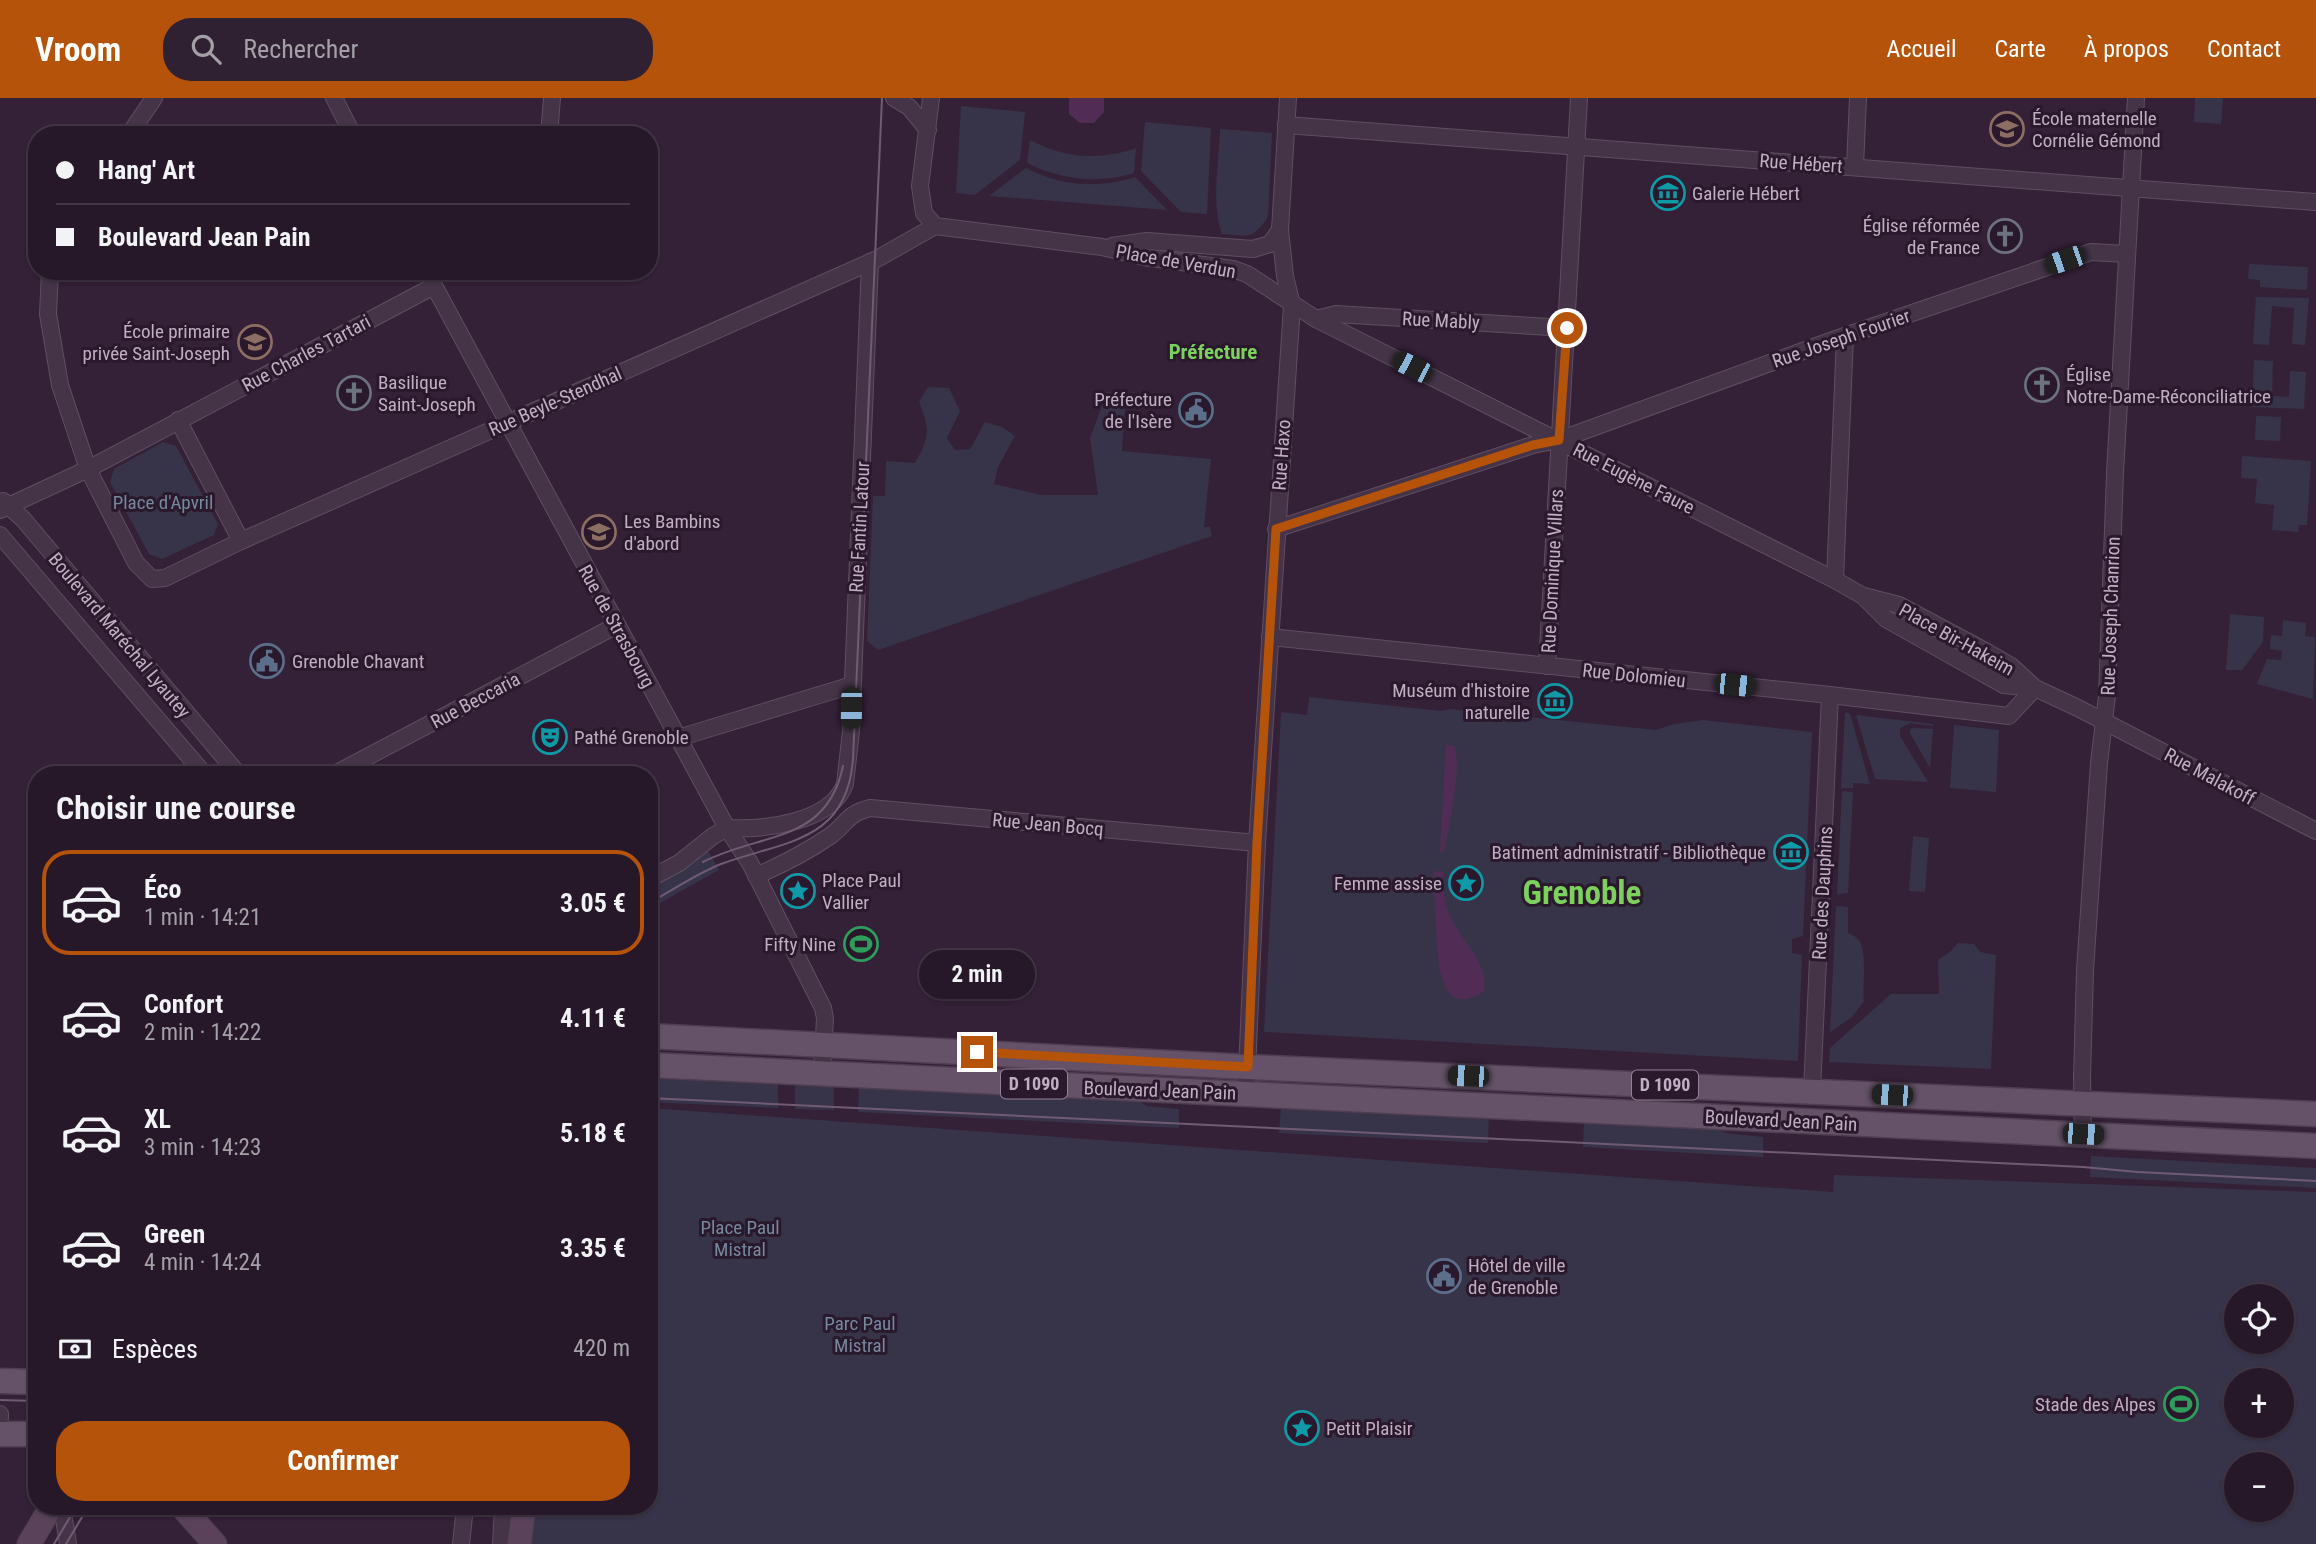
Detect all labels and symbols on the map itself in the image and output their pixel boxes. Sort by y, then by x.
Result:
place label: École maternelle Cornélie Gémond [2032,107,2161,152]
school or university icon: École maternelle Cornélie Gémond [1988,110,2026,148]
street label: Rue Hébert [1759,149,1843,178]
museum icon: Galerie Hébert [1649,174,1687,212]
place label: Galerie Hébert [1692,182,1800,205]
place label: Église réformée de France [1863,214,1980,259]
church icon: Église réformée de France [1986,217,2024,255]
street label: Place de Verdun [1114,240,1238,283]
car [2042,243,2089,277]
street label: Rue Joseph Fourier [1769,304,1913,373]
street label: Rue Mably [1402,307,1480,334]
street label: Rue Charles Tartari [238,310,374,397]
route start [1551,312,1583,344]
place label: École primaire privée Saint-Joseph [83,320,230,365]
school or university icon: École primaire privée Saint-Joseph [236,323,274,361]
district label: Préfecture [1169,340,1257,364]
car [1389,348,1436,386]
street label: Rue Beyle-Stendhal [485,362,625,441]
place label: Église Notre-Dame-Réconciliatrice [2066,363,2271,408]
church icon: Église Notre-Dame-Réconciliatrice [2023,366,2061,404]
place label: Basilique Saint-Joseph [378,371,476,416]
church icon: Basilique Saint-Joseph [335,374,373,412]
place label: Préfecture de l'Isère [1094,388,1172,433]
public building icon: Préfecture de l'Isère [1177,391,1215,429]
street label: Rue Haxo [1268,419,1295,491]
street label: Rue Eugène Faure [1569,438,1698,519]
street label: Rue Fantin Latour [845,461,874,593]
street label: Rue Dominique Villars [1537,488,1568,654]
park label: Place d'Apvril [113,491,213,514]
place label: Les Bambins d'abord [624,510,720,555]
school or university icon: Les Bambins d'abord [580,513,618,551]
street label: Rue Joseph Chanrion [2096,536,2125,696]
street label: Boulevard Maréchal Lyautey [44,548,196,723]
street label: Rue de Strasbourg [573,561,660,692]
street label: Place Bir-Hakeim [1895,598,2018,681]
public building icon: Grenoble Chavant [248,642,286,680]
place label: Grenoble Chavant [292,650,424,673]
street label: Rue Dolomieu [1581,659,1687,692]
street label: Rue Beccaria [427,667,524,734]
car [1714,672,1757,698]
place label: Muséum d'histoire naturelle [1392,679,1530,724]
museum icon: Muséum d'histoire naturelle [1536,682,1574,720]
car [841,687,862,729]
theatre icon: Pathé Grenoble [531,718,569,756]
place label: Pathé Grenoble [574,726,689,749]
street label: Rue Malakoff [2160,743,2259,810]
street label: Rue Jean Bocq [991,808,1104,841]
street label: Rue des Dauphins [1808,826,1837,960]
museum icon: Batiment administratif - Bibliothèque [1772,833,1810,871]
place label: Batiment administratif - Bibliothèque [1491,841,1766,864]
place icon: Femme assise [1447,864,1485,902]
place label: Place Paul Vallier [822,869,901,914]
place icon: Place Paul Vallier [779,872,817,910]
place label: Femme assise [1334,872,1442,895]
district label: Grenoble [1523,873,1641,912]
sports icon: Fifty Nine [842,925,880,963]
place label: Fifty Nine [764,933,836,956]
callout: 2 min [919,950,1035,1000]
route end [961,1036,993,1068]
car [1447,1065,1490,1087]
road number: D 1090 [1001,1070,1067,1099]
road number: D 1090 [1632,1070,1698,1100]
street label: Boulevard Jean Pain [1083,1076,1237,1105]
car [1871,1083,1914,1107]
street label: Boulevard Jean Pain [1704,1105,1858,1136]
car [2062,1122,2105,1146]
park label: Place Paul Mistral [700,1216,780,1261]
place label: Hôtel de ville de Grenoble [1468,1254,1565,1299]
public building icon: Hôtel de ville de Grenoble [1425,1257,1463,1295]
park label: Parc Paul Mistral [824,1312,896,1357]
sports icon: Stade des Alpes [2162,1385,2200,1423]
place label: Stade des Alpes [2035,1393,2156,1416]
place icon: Petit Plaisir [1283,1409,1321,1447]
place label: Petit Plaisir [1326,1417,1413,1440]

